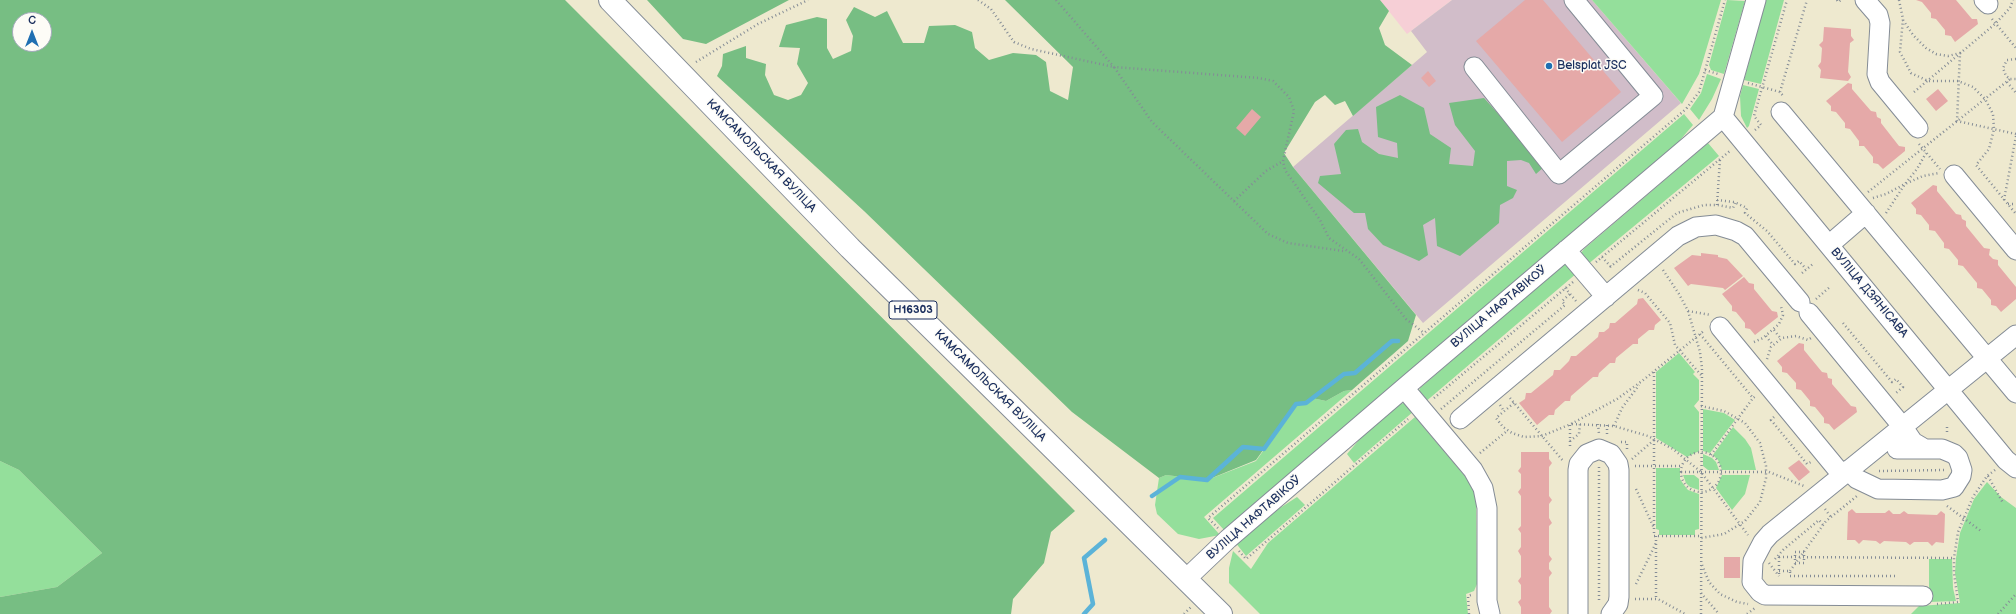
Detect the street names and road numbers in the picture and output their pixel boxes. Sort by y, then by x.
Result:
street label: КАМСАМОЛЬСКАЯ ВУЛІЦА [703,96,819,216]
street label: ВУЛІЦА ДЗЯНІСАВА [1827,245,1911,341]
street label: ВУЛІЦА НАФТАВІКОЎ [1448,263,1550,351]
road number: Н16303 [889,301,937,319]
street label: КАМСАМОЛЬСКАЯ ВУЛІЦА [931,327,1049,445]
street label: ВУЛІЦА НАФТАВІКОЎ [1204,473,1304,563]

